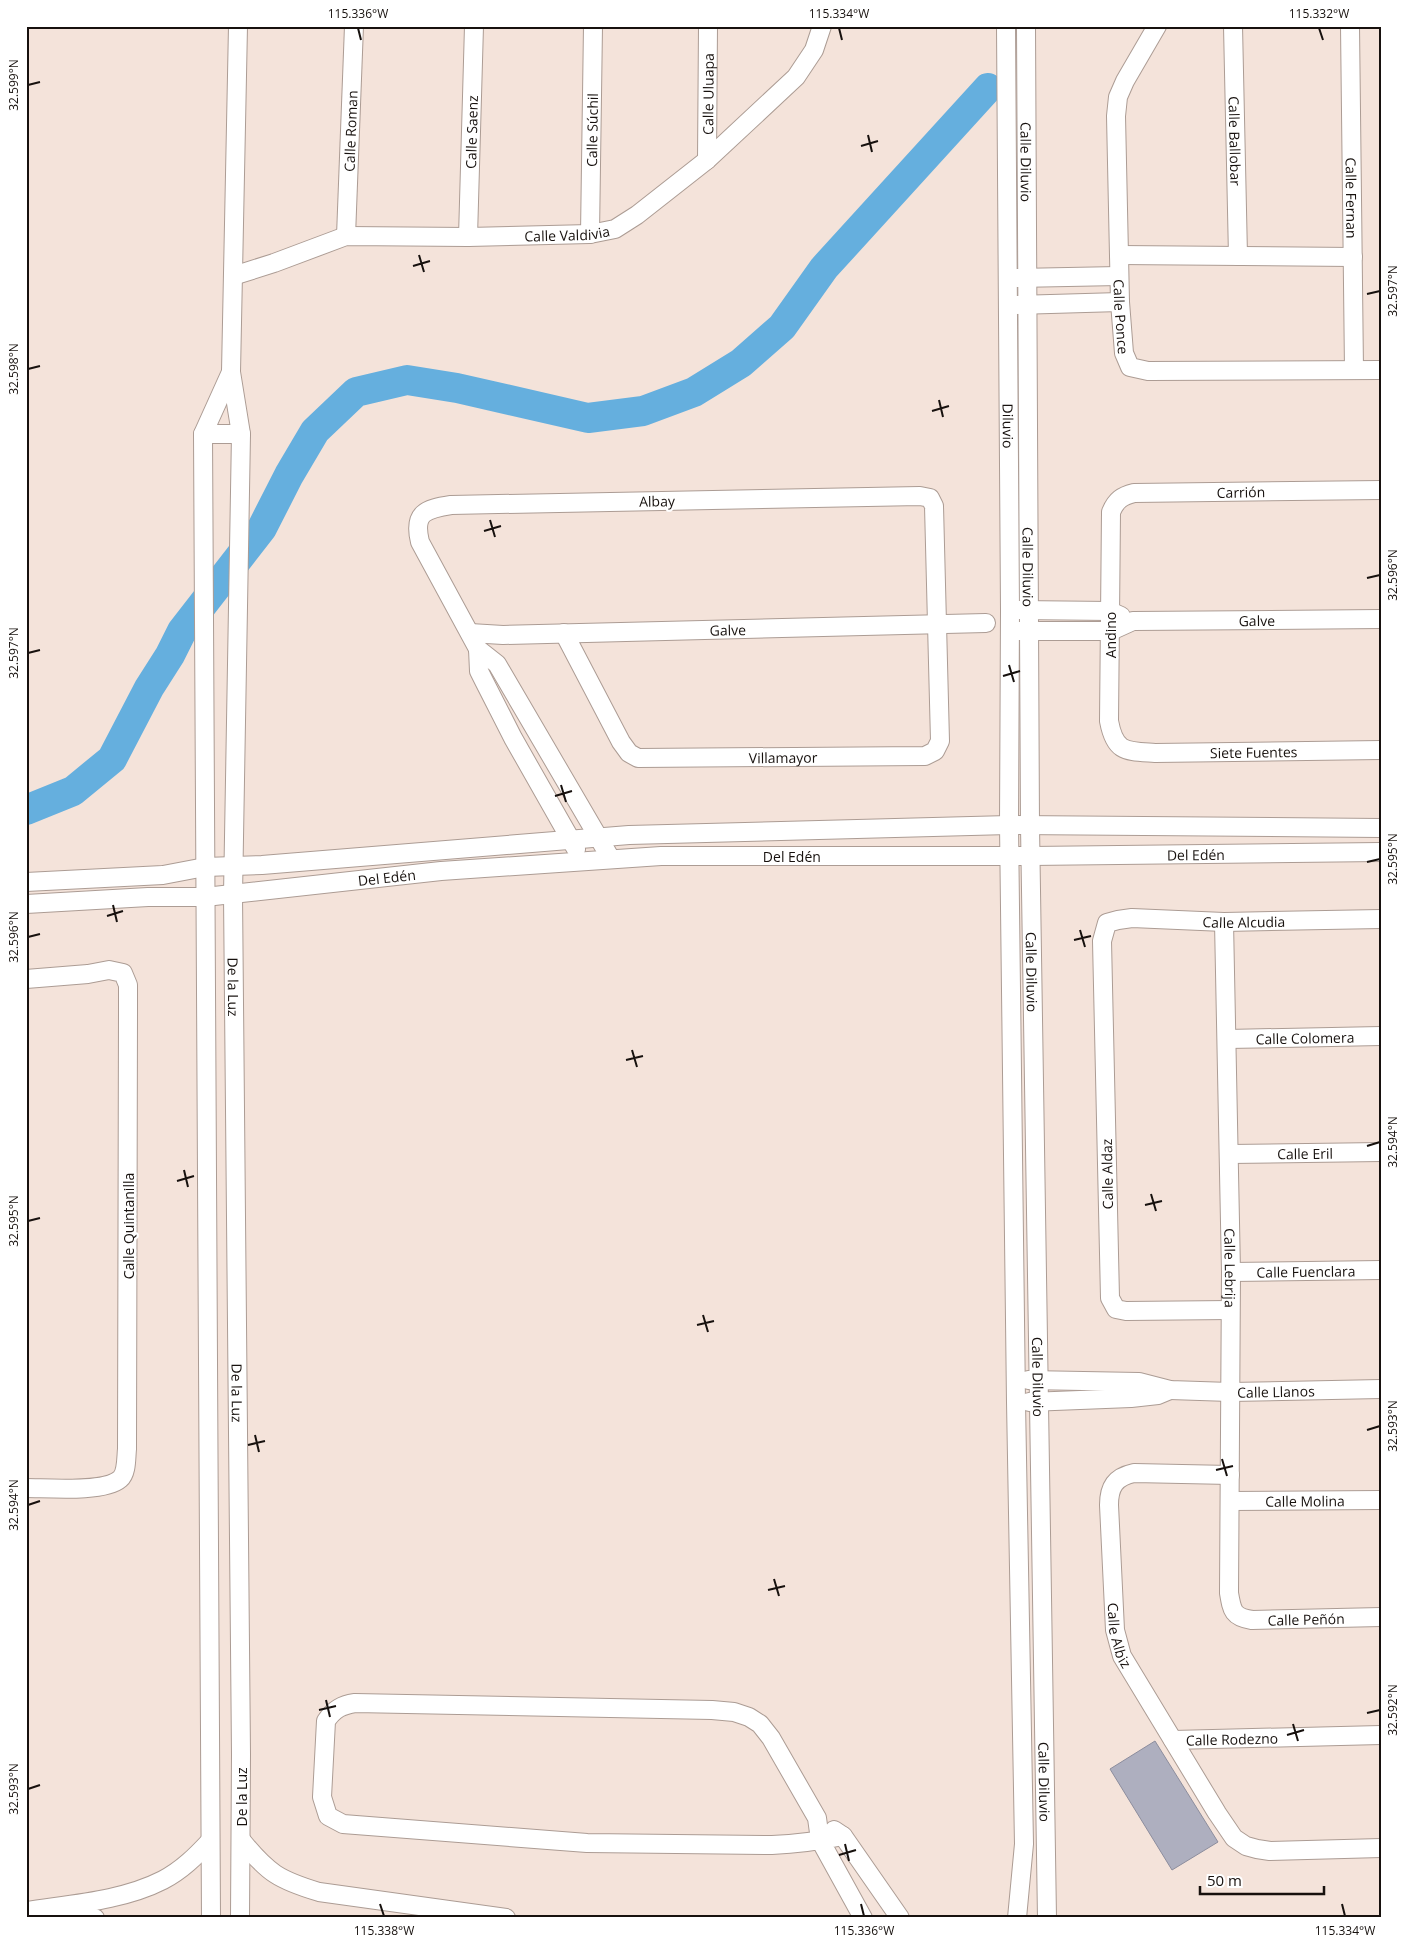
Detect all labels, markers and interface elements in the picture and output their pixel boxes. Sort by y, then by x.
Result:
text: 115.336°W [328,5,388,22]
text: 115.334°W [809,5,869,22]
text: 115.332°W [1289,5,1349,22]
street label: Calle Uluapa [698,53,717,135]
text: 32.599°N [5,59,22,111]
street label: Calle Roman [339,90,361,172]
street label: Calle Súchil [581,93,602,167]
street label: Calle Saenz [460,94,482,169]
street label: Calle Ballobar [1225,96,1246,186]
street label: Calle Diluvio [1017,122,1036,202]
street label: Calle Fernan [1342,157,1362,239]
street label: Calle Valdivia [524,221,611,245]
text: 32.597°N [1384,265,1401,317]
street label: Calle Ponce [1110,279,1134,355]
text: 32.598°N [5,343,22,395]
street label: Diluvio [999,404,1018,448]
street label: Carrión [1217,482,1265,502]
street label: Albay [639,491,676,511]
street label: Calle Diluvio [1019,527,1038,607]
text: 32.596°N [1384,549,1401,601]
street label: Galve [1239,610,1275,630]
street label: Andino [1101,612,1120,658]
street label: Galve [709,619,746,639]
text: 32.597°N [5,627,22,679]
street label: Siete Fuentes [1210,742,1298,762]
street label: Villamayor [749,747,818,767]
text: 32.595°N [1384,833,1401,885]
street label: Del Edén [1167,844,1225,864]
street label: Del Edén [763,847,821,866]
street label: Del Edén [357,864,417,890]
text: 32.596°N [5,911,22,963]
street label: Calle Alcudia [1202,911,1285,932]
street label: Calle Diluvio [1022,932,1042,1012]
street label: De la Luz [224,957,244,1017]
street label: Calle Colomera [1255,1027,1355,1048]
text: 32.594°N [1384,1116,1401,1168]
street label: Calle Aldaz [1097,1138,1117,1209]
street label: Calle Eril [1277,1143,1333,1163]
street label: Calle Quintanilla [119,1173,138,1279]
text: 32.595°N [5,1195,22,1247]
street label: Calle Lebrija [1221,1228,1241,1308]
street label: Calle Fuenclara [1256,1261,1356,1281]
street label: Calle Diluvio [1028,1337,1049,1417]
street label: De la Luz [228,1363,247,1423]
street label: Calle Llanos [1237,1381,1315,1401]
text: 32.593°N [1384,1400,1401,1452]
text: 32.594°N [5,1479,22,1531]
street label: Calle Molina [1265,1491,1345,1510]
street label: Calle Albiz [1104,1602,1137,1672]
street label: Calle Peñón [1267,1608,1345,1629]
text: 32.592°N [1384,1684,1401,1736]
street label: Calle Rodezno [1186,1728,1278,1749]
street label: Calle Diluvio [1035,1742,1055,1822]
text: 32.593°N [5,1763,22,1815]
street label: De la Luz [232,1767,251,1827]
scale bar [1200,1864,1323,1896]
text: 50 m [1207,1870,1242,1890]
text: 115.338°W [354,1922,414,1939]
text: 115.336°W [834,1922,894,1939]
text: 115.334°W [1315,1922,1375,1939]

